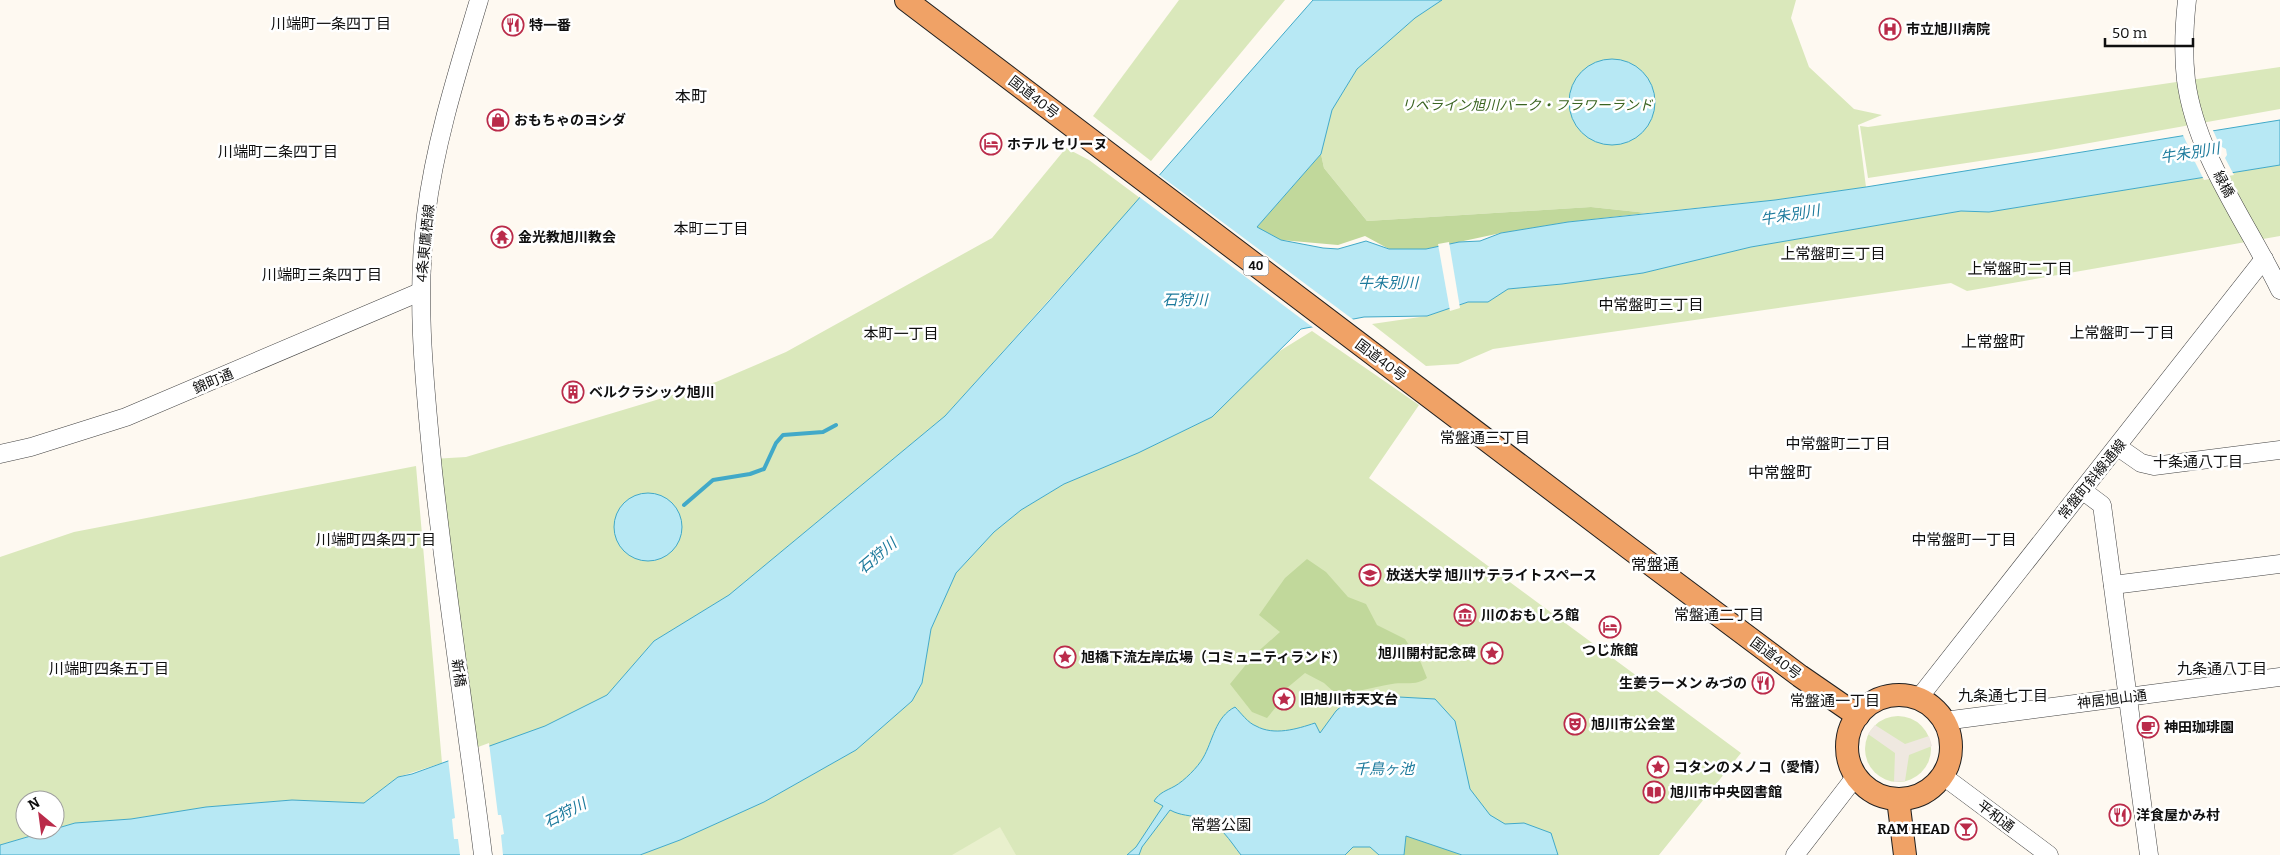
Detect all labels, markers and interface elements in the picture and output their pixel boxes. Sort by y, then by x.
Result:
restaurant icon: 特一番 [501,13,525,37]
district label: 川端町一条四丁目 [271,15,391,33]
scale bar [2105,15,2192,47]
place label: 特一番 [529,17,571,34]
hospital icon: 市立旭川病院 [1878,17,1902,41]
place label: 市立旭川病院 [1906,21,1990,38]
text: 50 m [2112,24,2148,42]
street label: 国道40号 [1005,72,1062,122]
district label: 本町 [675,87,707,106]
park label: リベライン旭川パーク・フラワーランド [1401,97,1654,114]
shop icon: おもちゃのヨシダ [486,108,510,132]
place label: おもちゃのヨシダ [514,112,626,129]
hotel icon: ホテル セリーヌ [979,132,1003,156]
place label: ホテル セリーヌ [1007,136,1108,153]
water label: 牛朱別川 [2159,139,2223,167]
district label: 川端町二条四丁目 [218,143,338,161]
street label: 緑橋 [2209,168,2238,201]
water label: 牛朱別川 [1759,201,1823,229]
street label: 4条東鷹栖線 [413,203,438,283]
district label: 本町二丁目 [673,220,749,238]
temple icon: 金光教旭川教会 [490,225,514,249]
place label: 金光教旭川教会 [518,229,616,246]
district label: 上常盤町三丁目 [1780,245,1886,263]
road number: 40 [1244,256,1268,276]
district label: 上常盤町二丁目 [1967,260,2073,278]
district label: 川端町三条四丁目 [262,266,382,284]
water label: 牛朱別川 [1358,274,1420,292]
water label: 石狩川 [1162,291,1209,309]
district label: 中常盤町三丁目 [1598,296,1704,314]
district label: 上常盤町一丁目 [2069,324,2175,342]
district label: 本町一丁目 [863,325,939,343]
district label: 上常盤町 [1961,332,2025,351]
street label: 国道40号 [1352,336,1409,385]
street label: 錦町通 [191,365,236,397]
building icon: ベルクラシック旭川 [561,380,585,404]
place label: ベルクラシック旭川 [589,384,715,401]
district label: 常盤通三丁目 [1440,429,1530,447]
district label: 中常盤町二丁目 [1785,435,1891,453]
street label: 常盤町斜線通線 [2055,436,2130,523]
district label: 十条通八丁目 [2153,453,2243,471]
district label: 中常盤町 [1748,463,1812,482]
district label: 川端町四条四丁目 [316,531,436,549]
district label: 中常盤町一丁目 [1911,531,2017,549]
water label: 石狩川 [854,533,902,577]
district label: 常盤通 [1631,555,1679,574]
school or university icon: 放送大学 旭川サテライトスペース [1358,563,1382,587]
place label: 放送大学 旭川サテライトスペース [1386,567,1597,584]
museum icon: 川のおもしろ館 [1453,603,1477,627]
district label: 常盤通二丁目 [1674,606,1764,624]
place label: 川のおもしろ館 [1481,607,1579,624]
hotel icon: つじ旅館 [1598,615,1622,639]
street label: 国道40号 [1747,634,1804,683]
place icon: 旭川開村記念碑 [1480,641,1504,665]
place label: つじ旅館 [1582,642,1638,659]
place icon: 旭橋下流左岸広場（コミュニティランド） [1053,645,1077,669]
place label: 旭川開村記念碑 [1378,645,1476,662]
place label: 旭橋下流左岸広場（コミュニティランド） [1081,649,1346,666]
street label: 新橋 [448,658,469,688]
district label: 川端町四条五丁目 [49,660,169,678]
district label: 九条通八丁目 [2177,660,2267,678]
restaurant icon: 生姜ラーメン みづの [1751,671,1775,695]
place label: 生姜ラーメン みづの [1619,675,1747,692]
place icon: 旧旭川市天文台 [1272,687,1296,711]
district label: 九条通七丁目 [1958,687,2048,705]
street label: 神居旭山通 [2076,687,2148,712]
place label: 旧旭川市天文台 [1300,691,1398,708]
district label: 常盤通一丁目 [1790,692,1880,710]
theatre icon: 旭川市公会堂 [1563,712,1587,736]
cafe icon: 神田珈琲園 [2136,715,2160,739]
place label: 旭川市公会堂 [1591,716,1675,733]
place label: 神田珈琲園 [2164,719,2234,736]
place icon: コタンのメノコ（愛情） [1646,755,1670,779]
place label: コタンのメノコ（愛情） [1674,759,1828,776]
water label: 千鳥ヶ池 [1354,760,1416,778]
library icon: 旭川市中央図書館 [1642,780,1666,804]
place label: 旭川市中央図書館 [1670,784,1782,801]
north arrow [15,790,65,840]
text: N [25,794,43,814]
water label: 石狩川 [541,794,591,831]
street label: 平和通 [1974,797,2018,836]
restaurant icon: 洋食屋かみ村 [2108,803,2132,827]
place label: 洋食屋かみ村 [2136,807,2220,824]
district label: 常磐公園 [1191,816,1251,834]
bar icon: RAM HEAD [1954,817,1978,841]
place label: RAM HEAD [1877,821,1950,838]

